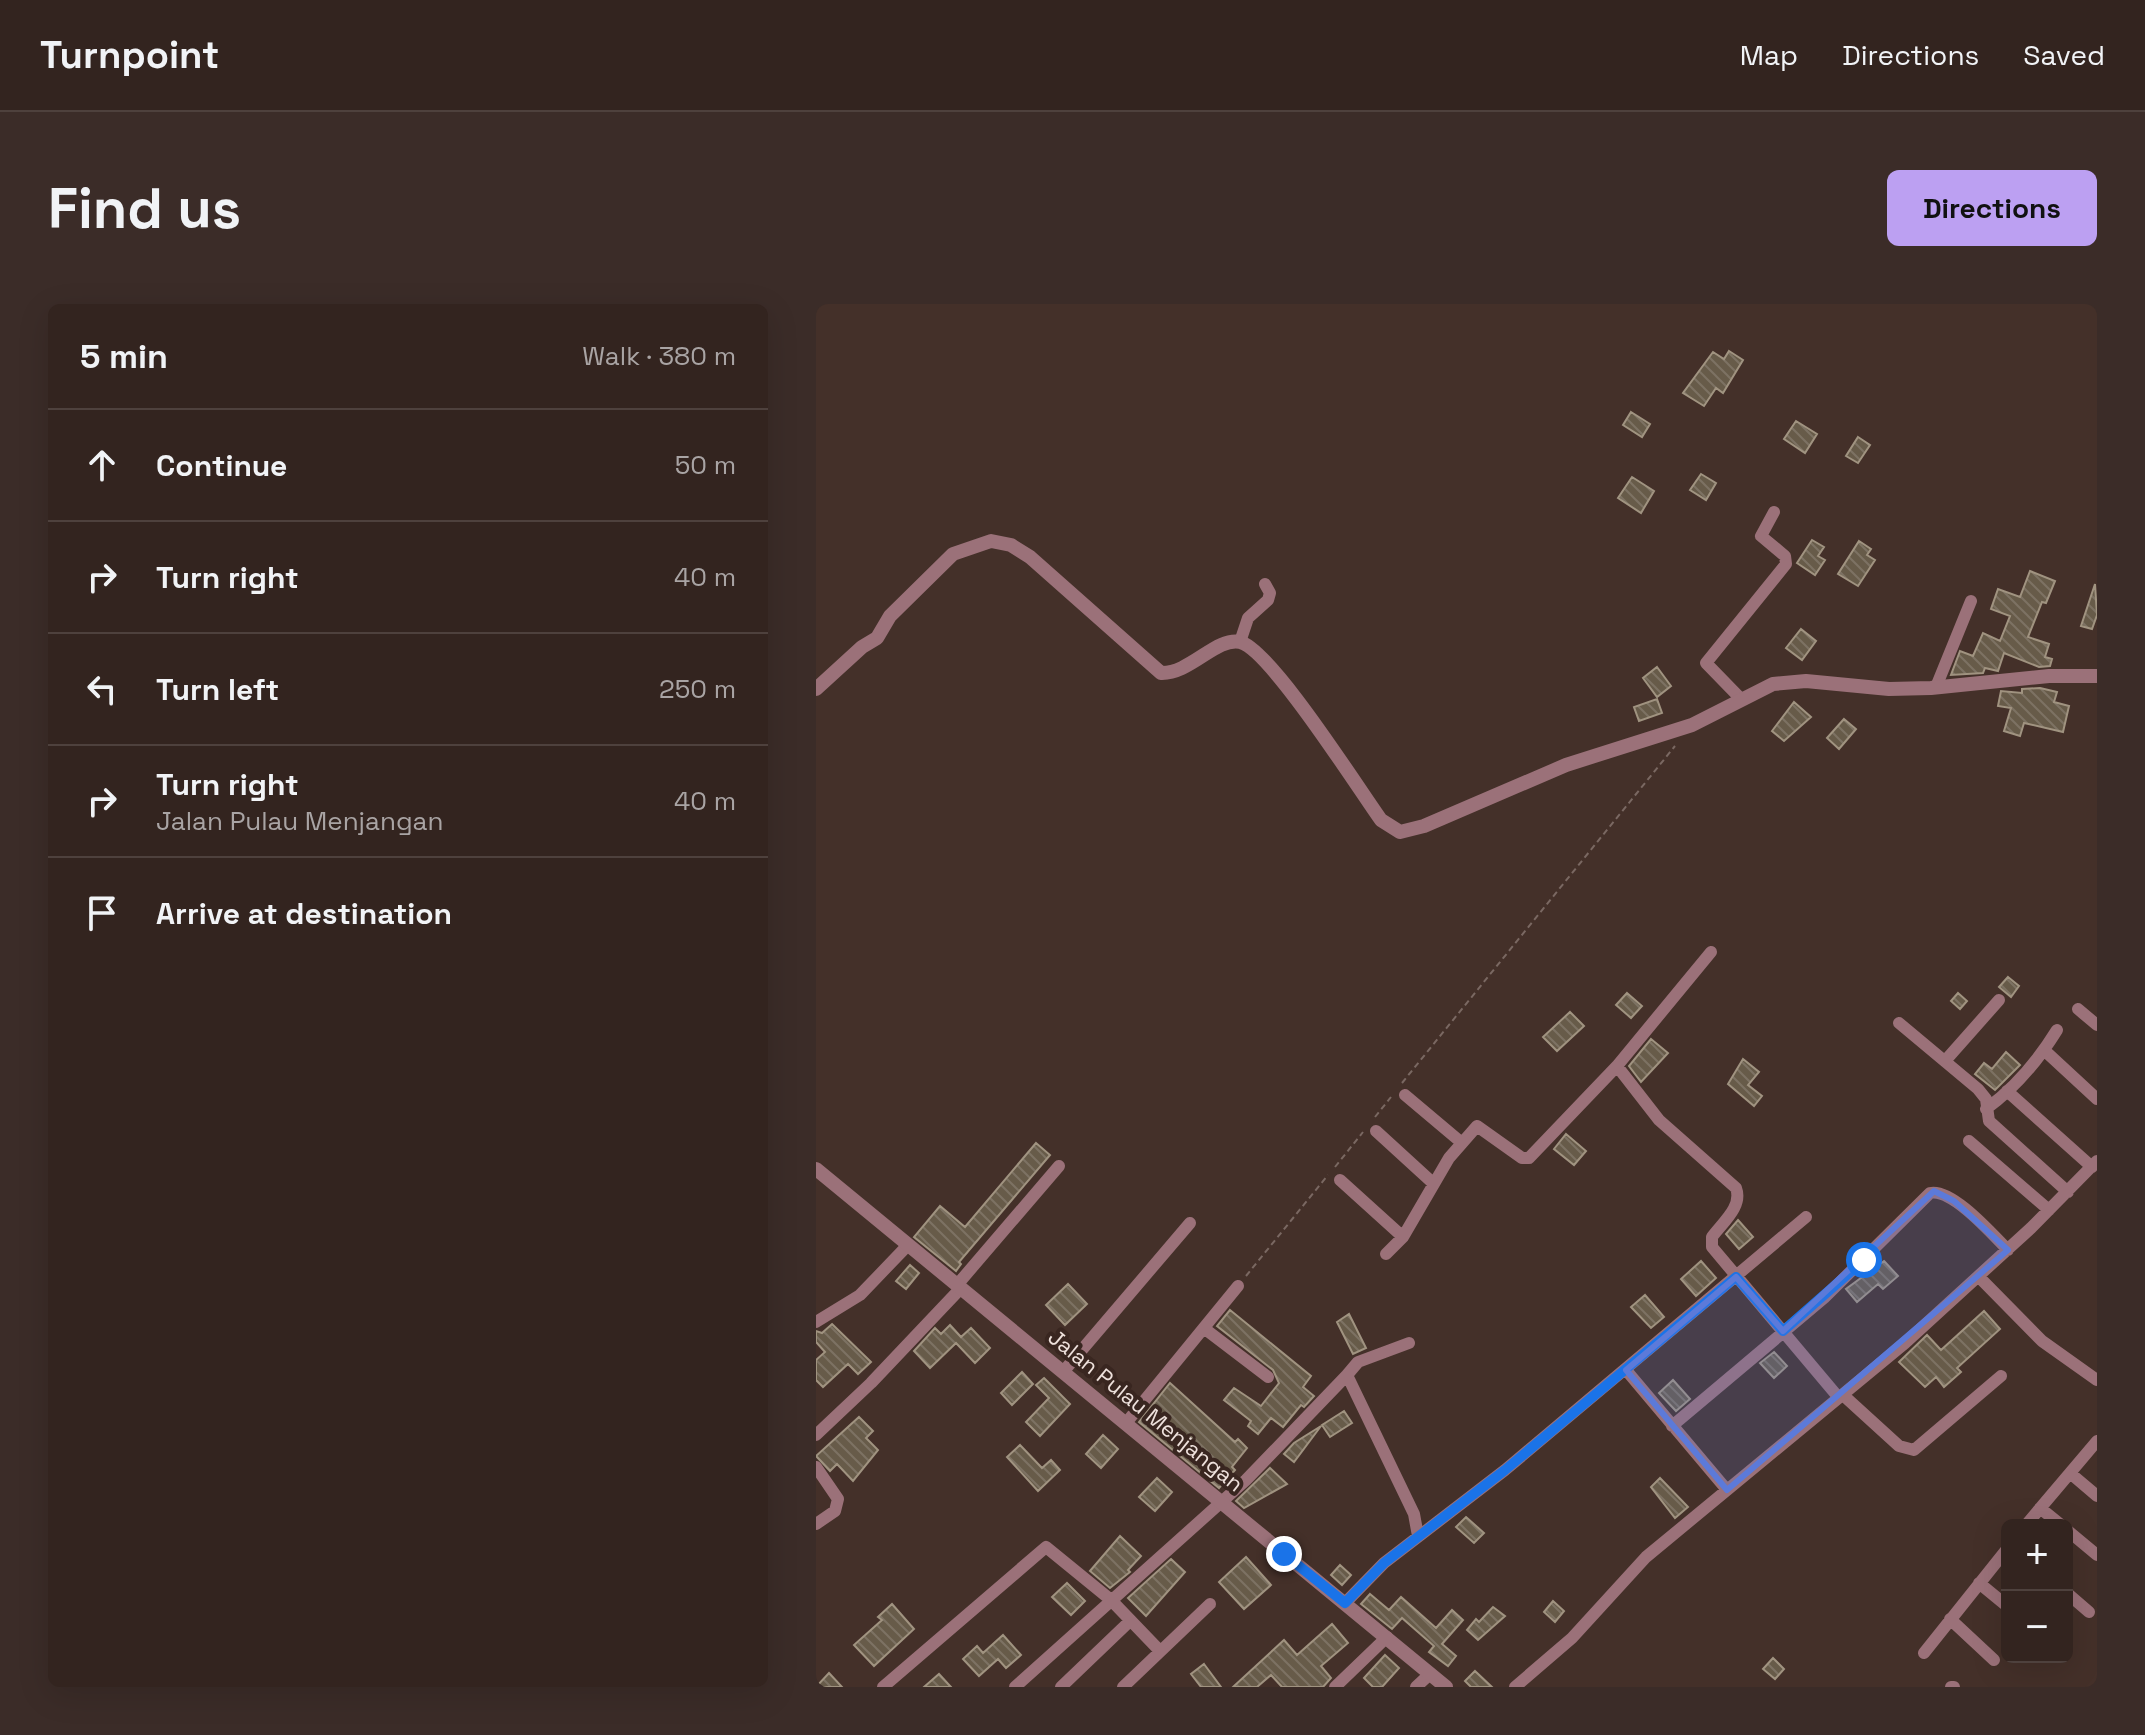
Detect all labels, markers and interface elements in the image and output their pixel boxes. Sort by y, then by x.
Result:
text: Turnpoint [40,31,219,79]
text: Map [1740,37,1798,73]
text: Directions [1842,37,1979,73]
text: Saved [2023,37,2105,73]
button: Directions [1887,170,2097,246]
text: Find us [48,173,241,244]
text: 5 min [80,335,168,378]
text: Walk · 380 m [582,339,736,373]
icon: ahead [80,443,124,487]
text: Continue [156,446,287,485]
text: 50 m [675,448,736,482]
icon: right [80,555,124,599]
text: Turn right [156,558,299,597]
text: 40 m [674,560,736,594]
icon: left [80,667,124,711]
text: Turn left [156,670,279,709]
text: 250 m [659,672,736,706]
text: Turn right [156,765,299,804]
icon: right [80,779,124,823]
text: 40 m [674,784,736,818]
text: Jalan Pulau Menjangan [156,804,444,838]
icon: arrive [80,891,124,935]
text: Arrive at destination [156,894,452,933]
route start [1846,1242,1882,1278]
street label: Jalan Pulau Menjangan [1043,1323,1249,1497]
map controls [2001,1519,2073,1663]
button: + [2001,1519,2073,1591]
route end [1266,1536,1302,1572]
button: − [2001,1591,2073,1663]

